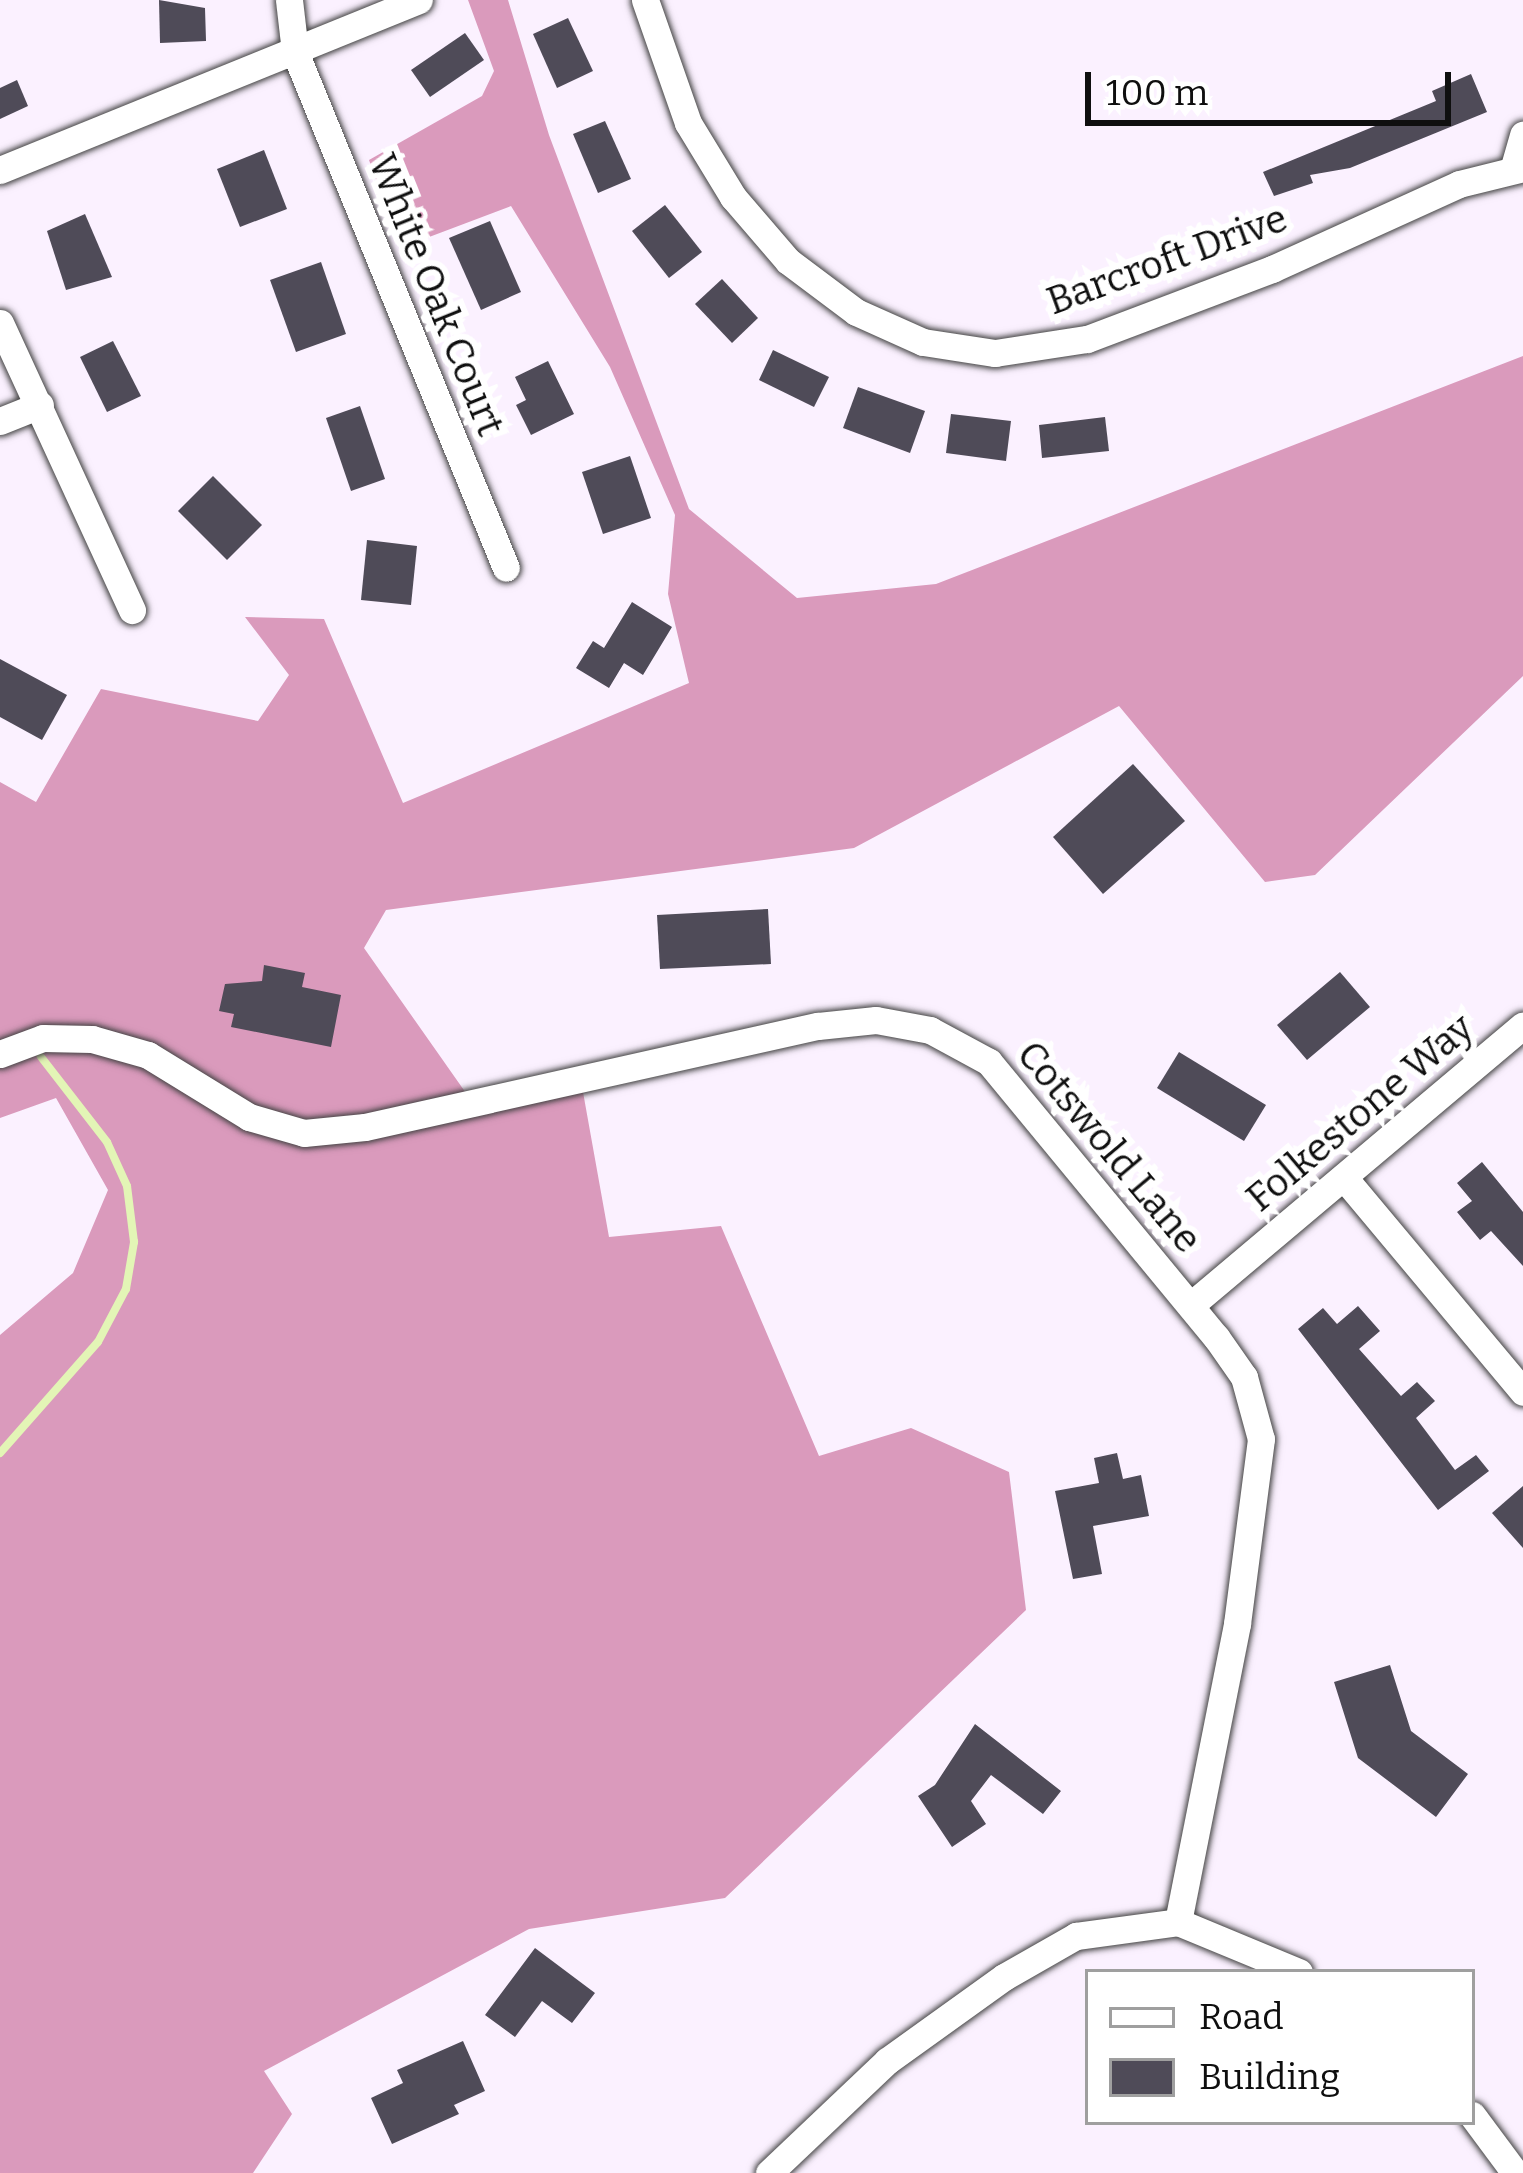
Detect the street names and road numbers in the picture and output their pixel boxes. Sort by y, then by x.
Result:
street label: White Oak Court [358,147,514,443]
street label: Barcroft Drive [1041,195,1293,325]
street label: Folkestone Way [1237,1005,1483,1221]
street label: Cotswold Lane [1007,1032,1211,1262]

